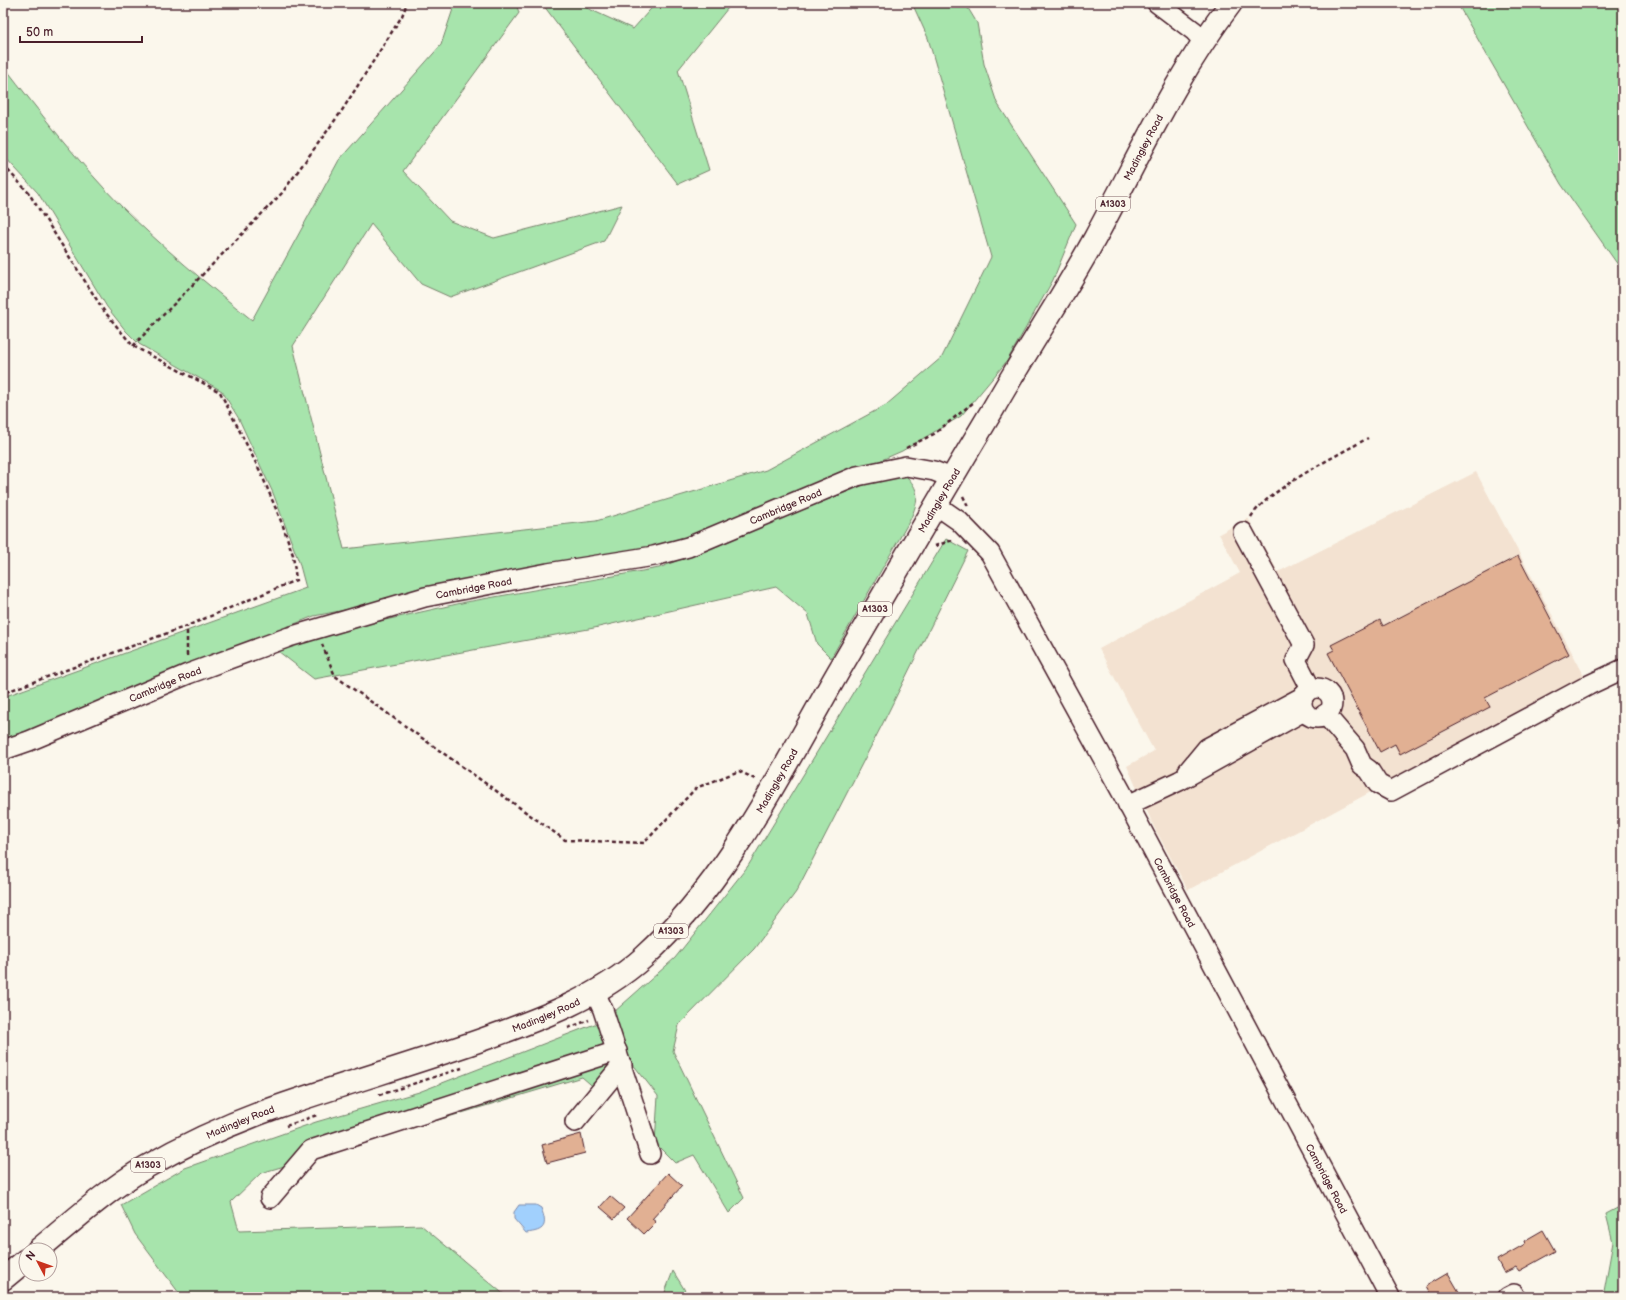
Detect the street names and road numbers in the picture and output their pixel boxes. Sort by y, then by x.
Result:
street label: Madingley Road [1122,112,1166,182]
road number: A1303 [1096,197,1130,211]
street label: Madingley Road [916,466,963,535]
street label: Cambridge Road [748,486,824,527]
street label: Cambridge Road [435,575,513,602]
road number: A1303 [858,602,892,616]
street label: Cambridge Road [127,665,203,705]
street label: Madingley Road [754,747,801,816]
street label: Cambridge Road [1151,856,1198,930]
road number: A1303 [654,924,688,938]
street label: Madingley Road [511,996,583,1035]
street label: Madingley Road [205,1103,277,1142]
street label: Cambridge Road [1303,1142,1350,1216]
road number: A1303 [131,1158,165,1172]

